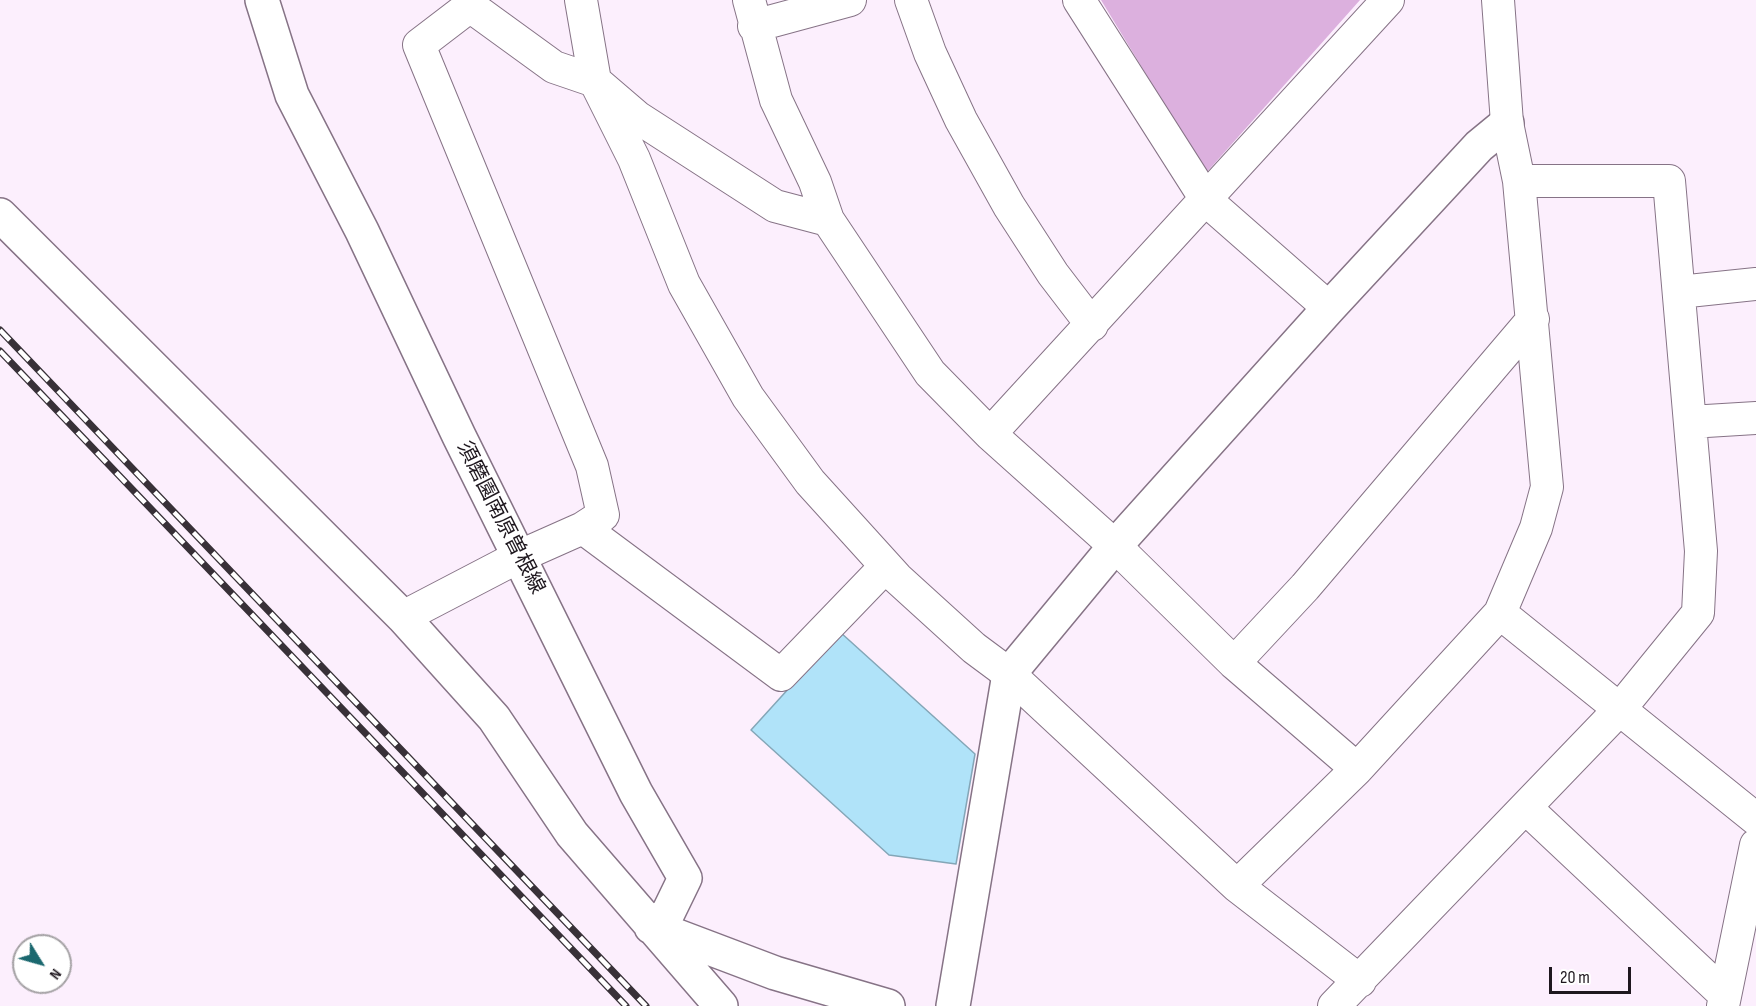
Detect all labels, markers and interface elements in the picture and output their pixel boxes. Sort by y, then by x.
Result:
street label: 須磨園南原曽根線 [451,437,549,599]
north arrow [12,934,72,994]
scale bar [1552,955,1634,993]
text: N [45,965,65,983]
text: 20 m [1560,967,1590,988]

